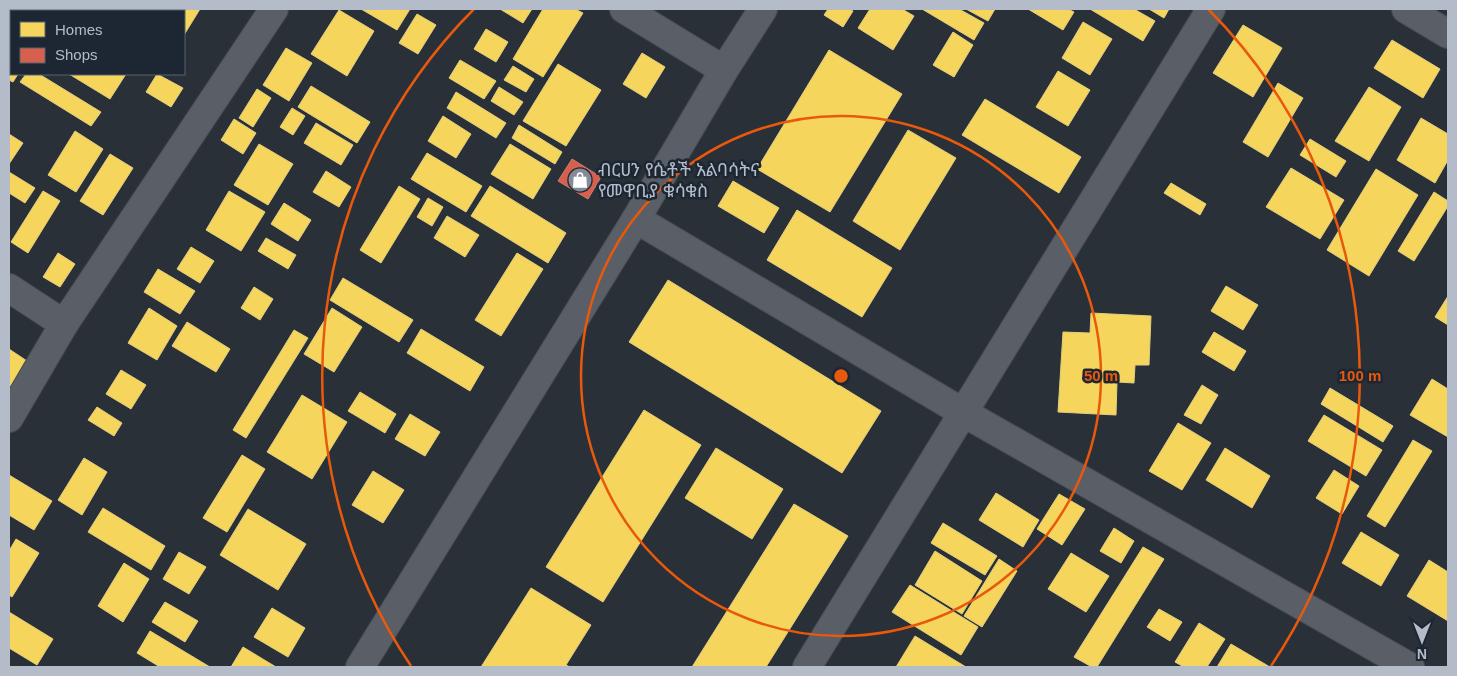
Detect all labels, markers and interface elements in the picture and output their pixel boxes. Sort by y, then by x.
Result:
legend [10,10,185,75]
text: Homes [55,21,103,38]
text: Shops [55,46,98,63]
place label: ብርሀን የሴቶች አልባሳትና የመዋቢያ ቁሳቁስ [598,160,759,201]
shop icon: ብርሀን የሴቶች አልባሳትና የመዋቢያ ቁሳቁስ [567,167,593,193]
centre of rings [832,367,850,385]
text: 50 m [1084,367,1118,384]
text: 100 m [1339,367,1381,384]
north arrow [1397,616,1447,666]
text: N [1417,646,1427,662]

